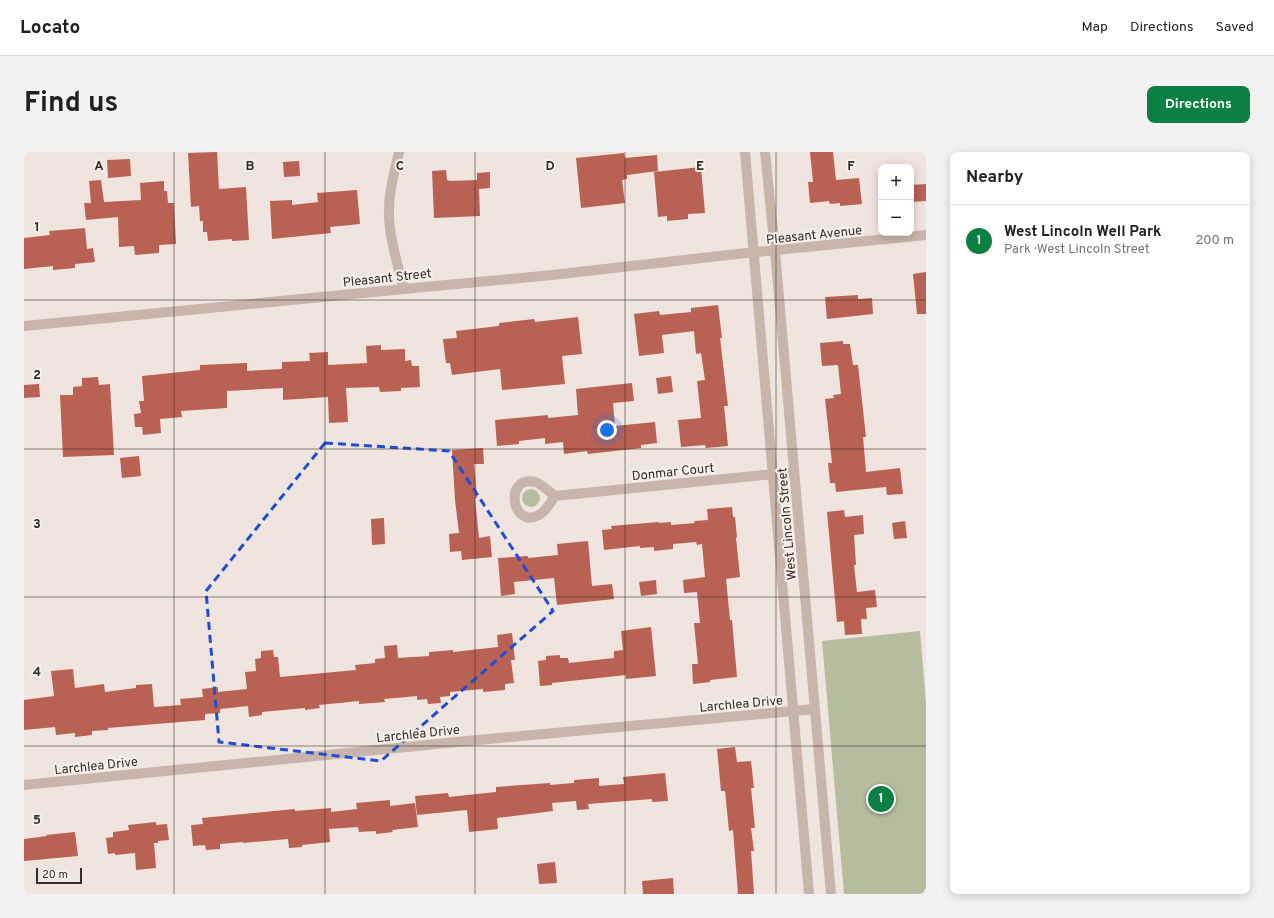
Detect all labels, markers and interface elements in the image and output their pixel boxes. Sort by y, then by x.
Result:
text: Locato [20,16,80,40]
text: Map [1082,19,1108,36]
text: Directions [1130,19,1194,36]
text: Saved [1216,19,1254,36]
text: Find us [24,86,118,122]
button: Directions [1147,86,1250,123]
text: A [94,159,104,175]
text: B [246,159,255,175]
text: C [396,159,404,175]
text: D [545,159,555,175]
text: E [696,159,704,175]
text: F [847,159,855,175]
map controls [878,164,914,236]
button: + [878,164,914,200]
text: Nearby [966,167,1023,189]
button: − [878,200,914,236]
text: 1 [34,220,40,236]
street label: Pleasant Avenue [765,223,863,249]
text: West Lincoln Well Park [1004,223,1162,242]
text: 1 [976,233,982,249]
text: 200 m [1195,233,1234,249]
text: Park · West Lincoln Street [1004,242,1150,258]
street label: Pleasant Street [342,266,432,292]
text: 2 [33,368,41,384]
your location [597,420,617,440]
street label: Donmar Court [631,461,715,485]
street label: West Lincoln Street [775,467,801,581]
text: 3 [33,517,41,533]
text: 4 [33,665,41,681]
street label: Larchlea Drive [699,693,784,717]
street label: Larchlea Drive [376,723,461,747]
street label: Larchlea Drive [54,755,139,779]
pin: 1 [868,784,894,814]
text: 5 [33,813,41,829]
scale bar [36,866,82,885]
text: 20 m [42,868,68,882]

